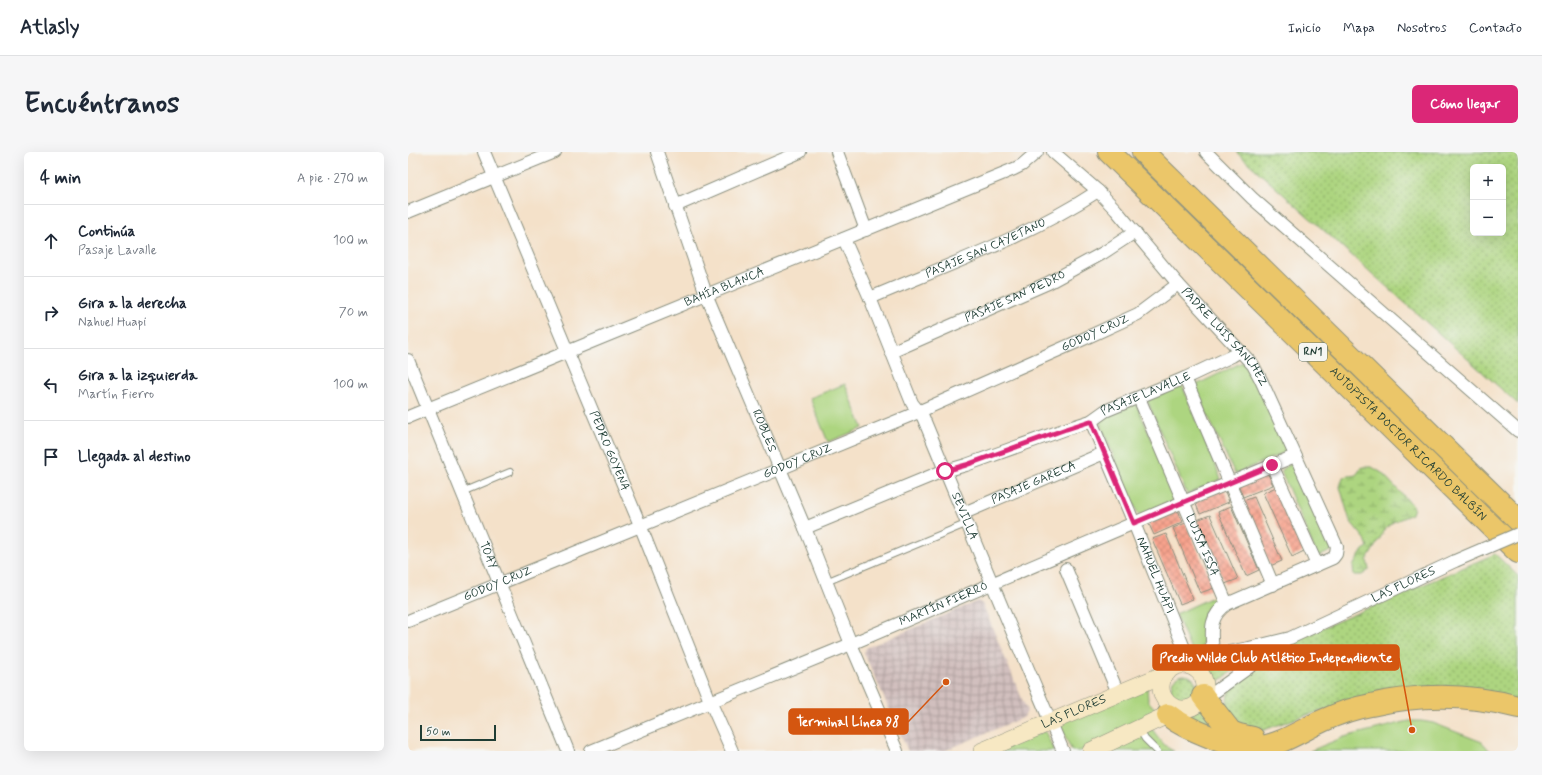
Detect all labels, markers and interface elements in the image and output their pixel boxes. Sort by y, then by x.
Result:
text: Atlasly [20,15,79,40]
text: Inicio [1288,19,1321,37]
text: Mapa [1343,19,1375,37]
text: Nosotros [1397,19,1447,37]
text: Contacto [1469,19,1522,37]
button: Cómo llegar [1412,85,1518,123]
text: Encuéntranos [24,86,180,123]
map controls [1470,164,1506,236]
button: + [1470,164,1506,200]
text: 4 min [40,167,81,189]
text: A pie · 270 m [297,170,368,187]
button: − [1470,200,1506,236]
street label: PASAJE SAN CAYETANO [923,214,1049,282]
text: Continúa [78,222,135,242]
icon: ahead [40,230,62,252]
text: 100 m [333,232,368,249]
text: Pasaje Lavalle [78,242,157,259]
street label: BAHÍA BLANCA [682,264,767,311]
street label: PASAJE SAN PEDRO [962,267,1069,327]
street label: PADRE LUIS SÁNCHEZ [1177,284,1271,389]
text: Gira a la derecha [78,294,187,314]
icon: right [40,302,62,324]
text: 70 m [339,304,368,321]
street label: GODOY CRUZ [1059,311,1132,356]
text: Nahuel Huapi [78,314,146,331]
road number: RN1 [1299,343,1327,361]
street label: AUTOPISTA DOCTOR RICARDO BALBÍN [1326,364,1490,525]
text: Gira a la izquierda [78,366,197,386]
street label: PASAJE LAVALLE [1097,368,1193,420]
icon: left [40,374,62,396]
text: 100 m [333,376,368,393]
text: Martín Fierro [78,386,154,403]
street label: ROBLES [748,407,780,455]
street label: PEDRO GOYENA [585,408,633,493]
street label: GODOY CRUZ [761,440,835,483]
icon: arrive [40,446,62,468]
text: Llegada al destino [78,447,191,467]
route end [1263,456,1281,474]
street label: PASAJE GARECA [989,458,1079,508]
route start [936,462,954,480]
street label: SEVILLA [947,490,981,543]
street label: LUISA ISSA [1182,512,1222,579]
street label: NAHUEL HUAPI [1132,535,1177,616]
street label: TOAY [475,539,501,572]
street label: GODOY CRUZ [461,563,535,605]
street label: LAS FLORES [1369,563,1439,607]
street label: MARTÍN FIERRO [897,578,991,630]
callout: Predio Wilde Club Atlético Independiente [1153,645,1399,670]
text: Predio Wilde Club Atlético Independiente [1159,650,1393,667]
street label: LAS FLORES [1039,691,1109,733]
callout: Terminal Línea 98 [789,709,908,734]
text: Terminal Línea 98 [797,714,899,731]
scale bar [420,723,496,742]
text: 50 m [426,725,451,739]

